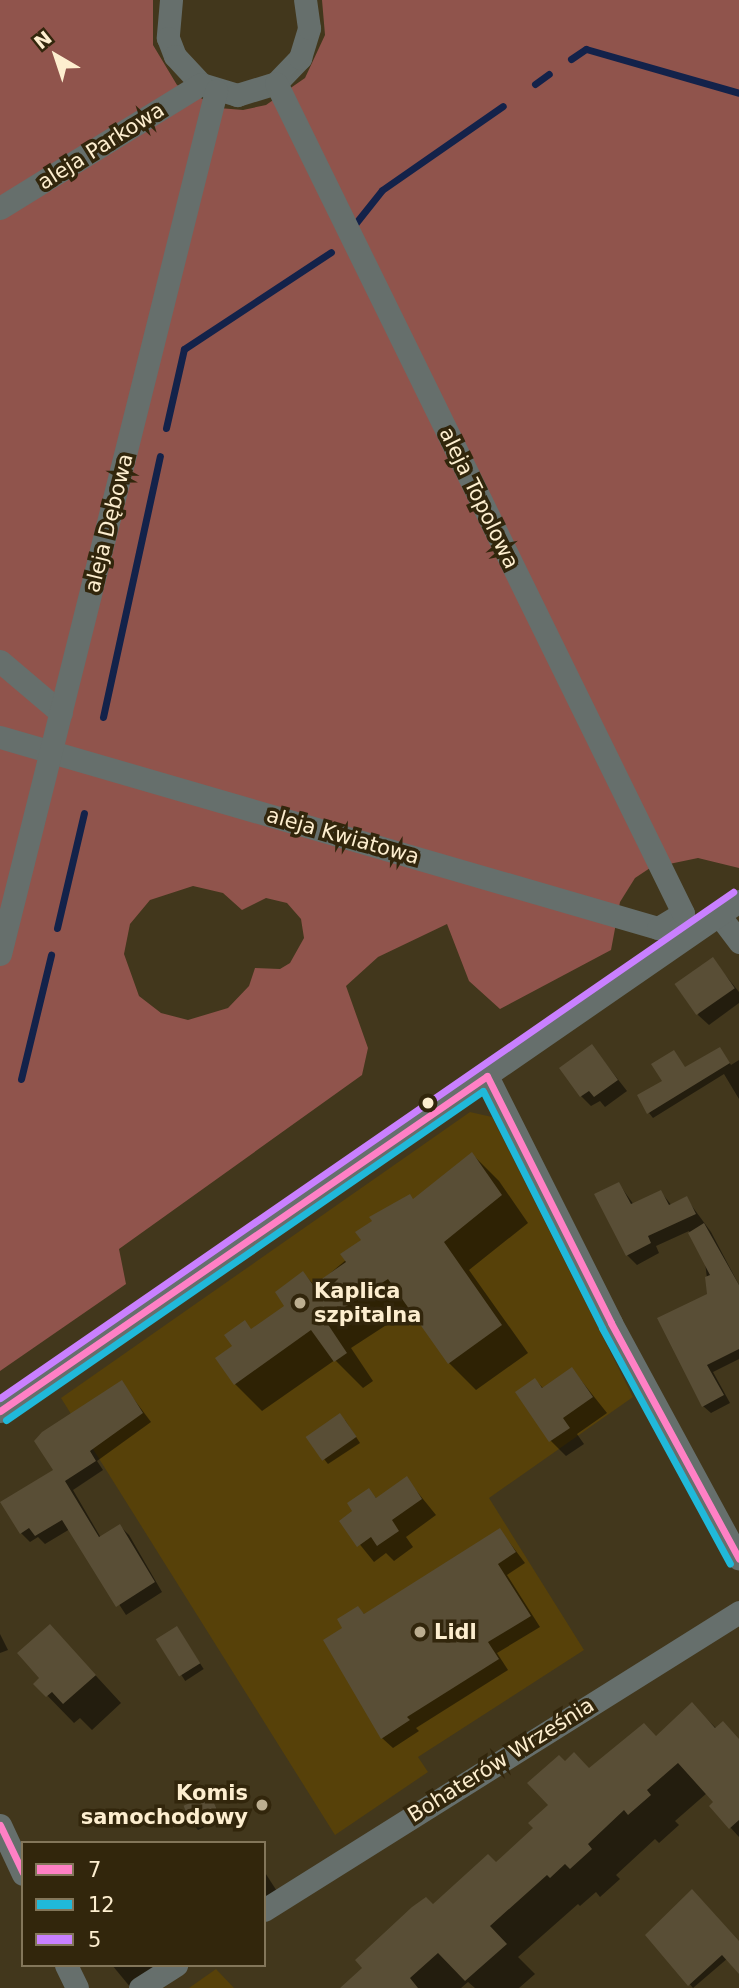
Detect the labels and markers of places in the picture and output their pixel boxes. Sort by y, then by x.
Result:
unlabelled marker [421,1096,435,1110]
place label: Kaplica szpitalna [314,1278,421,1328]
marker: Kaplica szpitalna [292,1295,308,1311]
place label: Lidl [434,1619,477,1645]
marker: Lidl [412,1624,428,1640]
place label: Komis samochodowy [81,1780,248,1830]
marker: Komis samochodowy [254,1797,270,1813]

